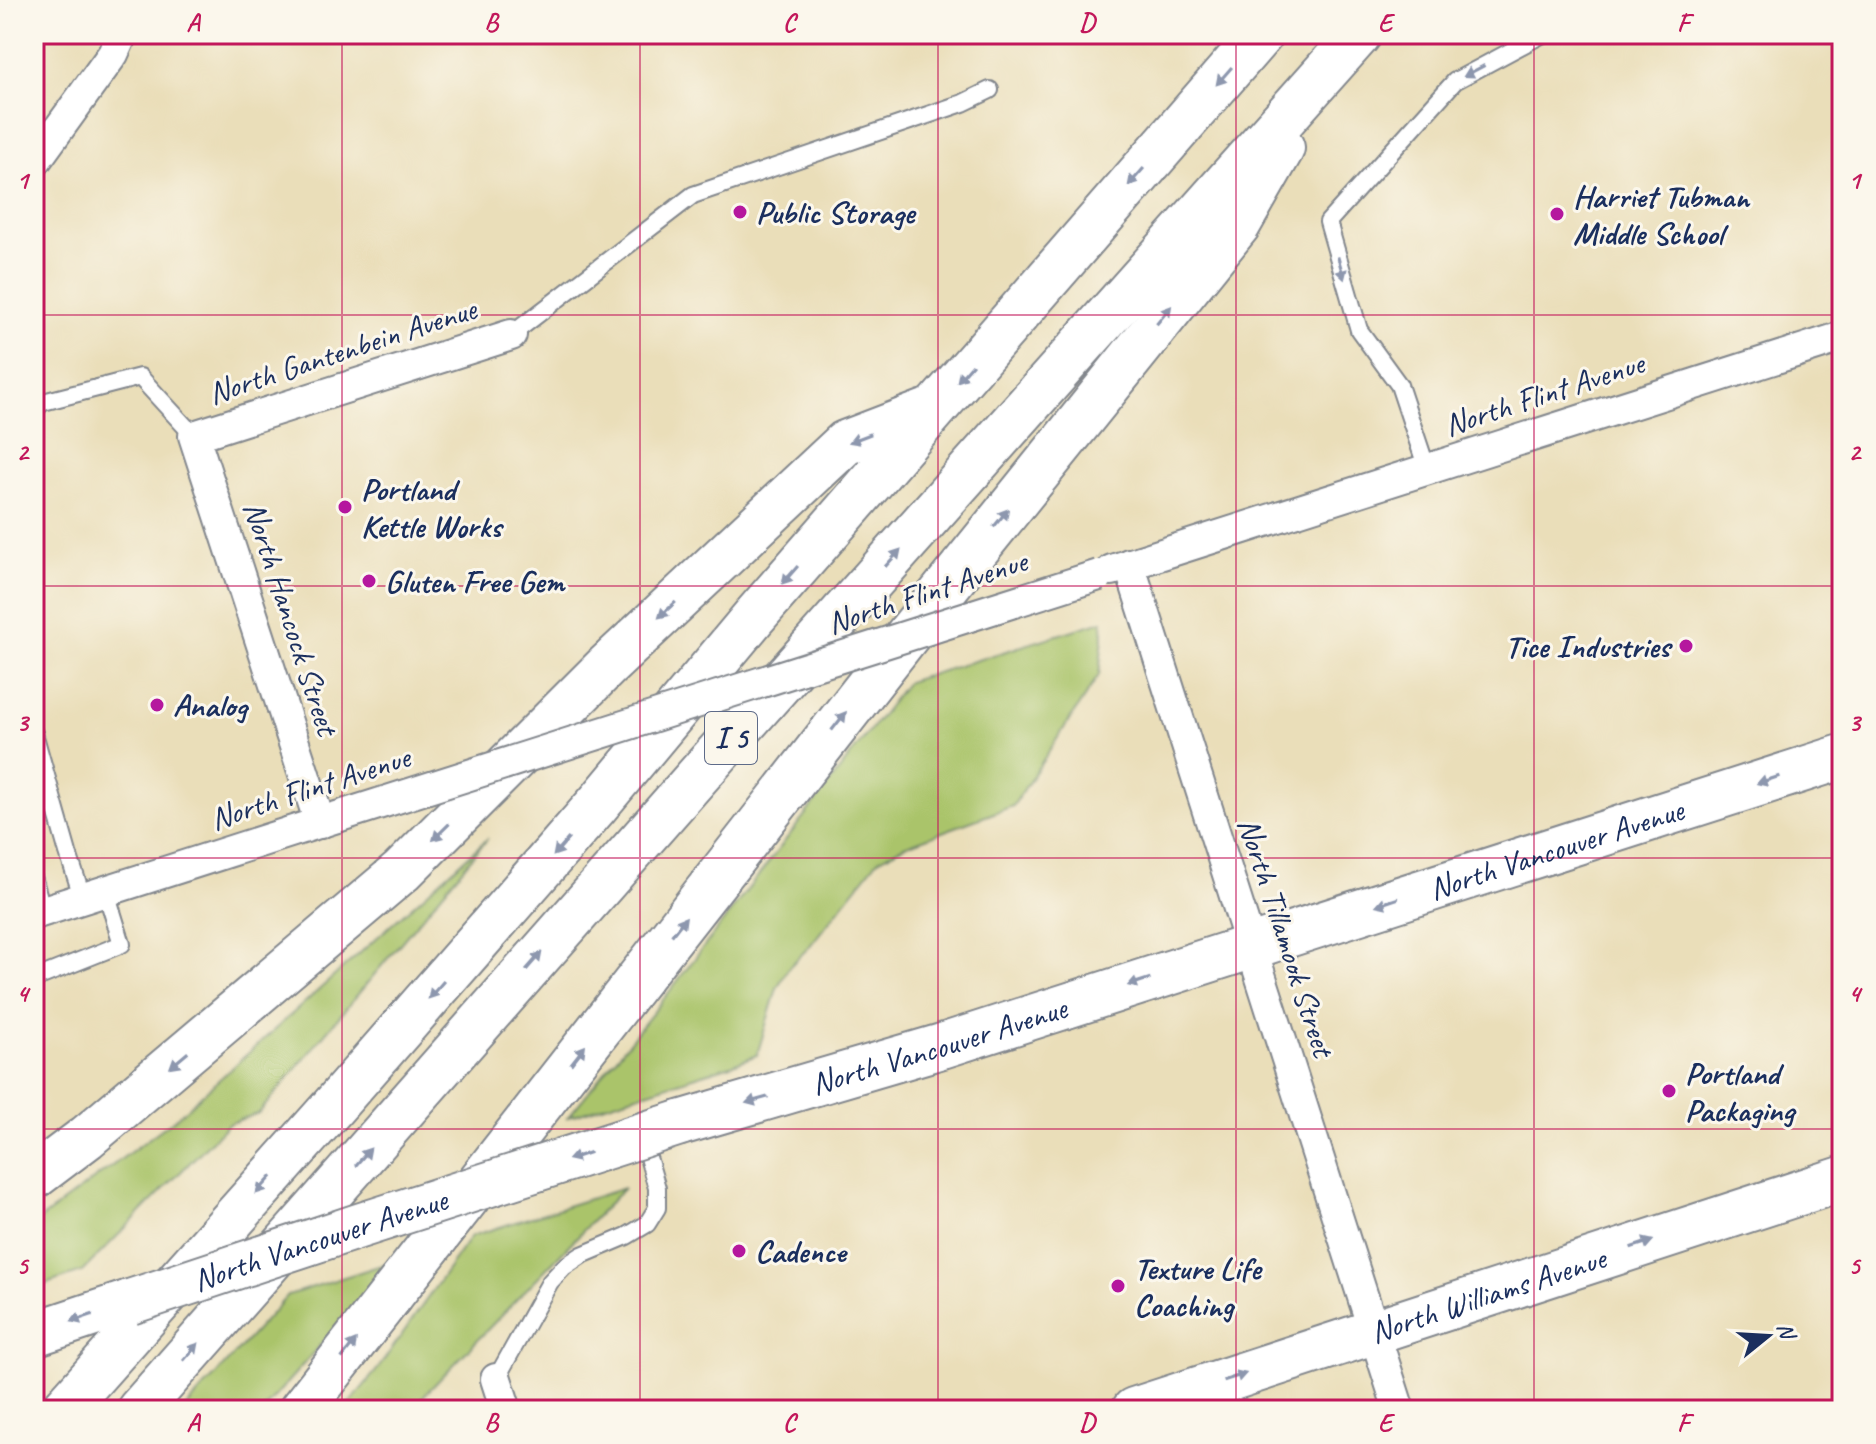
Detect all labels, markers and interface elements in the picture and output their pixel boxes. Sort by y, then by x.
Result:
text: A [186,6,201,39]
text: B [484,6,500,39]
text: C [783,6,799,39]
text: D [1079,6,1097,39]
text: E [1378,6,1396,39]
text: F [1677,6,1695,39]
one-way arrow [1463,64,1486,77]
one-way arrow [1216,66,1233,86]
text: 1 [16,164,31,197]
text: 1 [1848,164,1863,197]
one-way arrow [1128,166,1145,186]
place label: Harriet Tubman Middle School [1573,176,1751,254]
place label: Public Storage [756,192,917,233]
marker: Public Storage [731,203,749,221]
marker: Harriet Tubman Middle School [1548,205,1566,223]
one-way arrow [1335,257,1348,281]
street label: North Gantenbein Avenue [203,288,484,414]
one-way arrow [1155,305,1172,325]
street label: North Flint Avenue [1439,342,1651,446]
one-way arrow [957,362,974,382]
one-way arrow [848,432,872,445]
text: 2 [16,435,30,468]
text: 2 [1848,435,1862,468]
place label: Portland Kettle Works [361,469,504,547]
street label: North Hancock Street [234,496,349,743]
marker: Portland Kettle Works [336,498,354,516]
one-way arrow [992,508,1009,528]
street label: North Flint Avenue [822,540,1034,644]
one-way arrow [884,548,901,568]
place label: Gluten Free Gem [385,561,567,602]
one-way arrow [782,564,799,584]
marker: Gluten Free Gem [360,572,378,590]
one-way arrow [657,601,676,619]
place label: Tice Industries [1505,626,1673,667]
marker: Tice Industries [1677,637,1695,655]
place label: Analog [173,685,249,726]
marker: Analog [148,696,166,714]
text: 3 [16,706,30,739]
text: 3 [1848,706,1862,739]
one-way arrow [831,711,847,731]
road number: I 5 [705,712,757,764]
street label: North Flint Avenue [205,736,417,840]
one-way arrow [1755,774,1779,787]
street label: North Vancouver Avenue [1424,788,1691,909]
street label: North Tillamook Street [1228,813,1345,1065]
one-way arrow [432,822,451,841]
one-way arrow [552,837,570,857]
one-way arrow [1374,896,1398,909]
one-way arrow [670,916,686,936]
one-way arrow [525,952,542,972]
one-way arrow [1127,976,1151,989]
text: 4 [16,977,31,1010]
text: 4 [1848,977,1863,1010]
one-way arrow [427,980,445,999]
street label: North Vancouver Avenue [806,986,1074,1104]
one-way arrow [569,1045,585,1065]
one-way arrow [169,1051,189,1068]
place label: Portland Packaging [1685,1053,1797,1131]
marker: Portland Packaging [1660,1082,1678,1100]
one-way arrow [745,1094,769,1107]
one-way arrow [353,1147,371,1166]
one-way arrow [567,1150,591,1162]
one-way arrow [255,1175,273,1194]
street label: North Vancouver Avenue [188,1178,455,1300]
place label: Cadence [755,1231,848,1272]
street label: North Williams Avenue [1365,1236,1613,1352]
one-way arrow [1630,1238,1654,1250]
marker: Cadence [730,1242,748,1260]
place label: Texture Life Coaching [1134,1248,1263,1326]
text: 5 [16,1249,30,1282]
text: 5 [1848,1249,1862,1282]
marker: Texture Life Coaching [1109,1277,1127,1295]
north arrow [1728,1296,1808,1376]
one-way arrow [70,1312,94,1325]
text: N [1771,1319,1803,1344]
one-way arrow [340,1338,356,1359]
one-way arrow [181,1342,199,1361]
one-way arrow [1223,1370,1247,1383]
text: A [186,1406,201,1439]
text: B [484,1406,500,1439]
text: C [783,1406,799,1439]
text: D [1079,1406,1097,1439]
text: E [1378,1406,1396,1439]
text: F [1677,1406,1695,1439]

